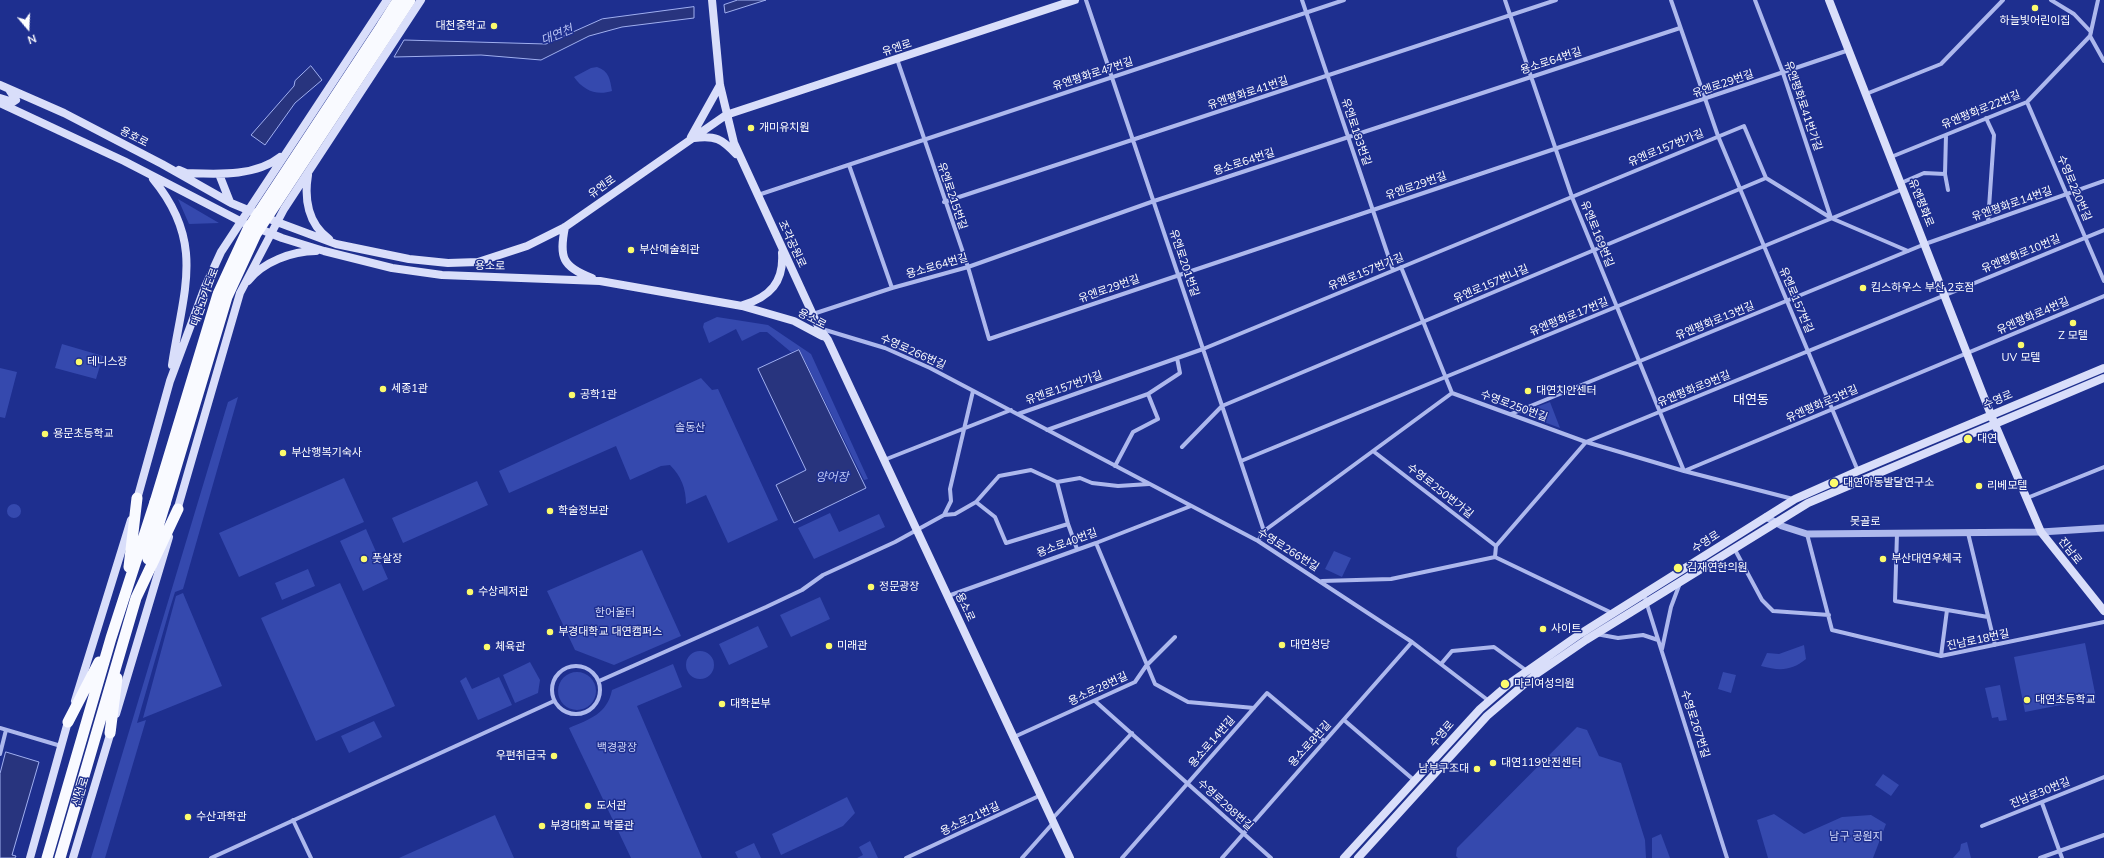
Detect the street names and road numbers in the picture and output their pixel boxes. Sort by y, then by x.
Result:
street label: 유엔로 [881,37,913,59]
street label: 용소로64번길 [1519,45,1583,77]
street label: 유엔평화로47번길 [1051,55,1135,93]
street label: 유엔평화로41번가길 [1781,59,1825,153]
street label: 유엔로29번길 [1691,67,1755,101]
street label: 유엔평화로41번길 [1206,74,1290,112]
street label: 유엔평화로22번길 [1940,88,2022,132]
street label: 유엔로183번길 [1338,97,1374,167]
street label: 용호로 [117,124,151,150]
street label: 유엔로157번가길 [1626,127,1706,169]
street label: 용소로64번길 [1212,146,1276,178]
street label: 수영로220번길 [2054,153,2094,223]
street label: 유엔로215번길 [934,161,970,231]
street label: 유엔로29번길 [1384,169,1448,203]
street label: 유엔로 [586,173,618,201]
street label: 유엔평화로 [1905,177,1937,229]
street label: 유엔평화로14번길 [1970,184,2054,224]
street label: 유엔로169번길 [1578,199,1616,269]
street label: 조각공원로 [775,218,809,270]
street label: 유엔로201번길 [1166,228,1202,298]
street label: 유엔평화로10번길 [1980,232,2062,276]
street label: 용소로64번길 [905,251,969,281]
street label: 유엔로157번가길 [1326,251,1406,293]
street label: 용소로 [475,259,505,273]
street label: 유엔로157번나길 [1451,262,1531,306]
street label: 유엔로157번길 [1776,265,1816,335]
street label: 대연고가도로 [188,266,222,328]
street label: 유엔로29번길 [1077,272,1141,306]
street label: 유엔평화로17번길 [1528,295,1610,339]
street label: 유엔평화로4번길 [1995,295,2071,337]
street label: 유엔평화로13번길 [1674,299,1756,343]
street label: 용소로 [795,306,829,332]
street label: 수영로266번길 [878,332,948,372]
street label: 유엔평화로9번길 [1656,368,1732,410]
street label: 유엔로157번가길 [1024,369,1104,407]
street label: 유엔평화로3번길 [1784,383,1860,425]
street label: 수영로250번길 [1479,388,1549,424]
street label: 수영로 [1981,388,2015,412]
street label: 수영로250번가길 [1404,461,1476,521]
street label: 못골로 [1850,515,1880,529]
street label: 용소로40번길 [1035,526,1099,560]
street label: 수영로266번길 [1255,526,1321,574]
street label: 수영로 [1690,528,1722,556]
street label: 진남로 [2055,535,2085,567]
street label: 용소로 [953,590,977,624]
street label: 진남로18번길 [1945,627,2011,653]
street label: 용소로28번길 [1066,670,1130,708]
street label: 수영로267번길 [1678,688,1712,760]
street label: 용소로14번길 [1186,714,1238,770]
street label: 용소로8번길 [1286,718,1334,770]
street label: 수영로 [1427,718,1457,750]
street label: 진남로30번길 [2008,775,2072,811]
street label: 신선로 [70,776,92,808]
street label: 수영로298번길 [1194,777,1256,833]
street label: 용소로21번길 [938,800,1002,838]

